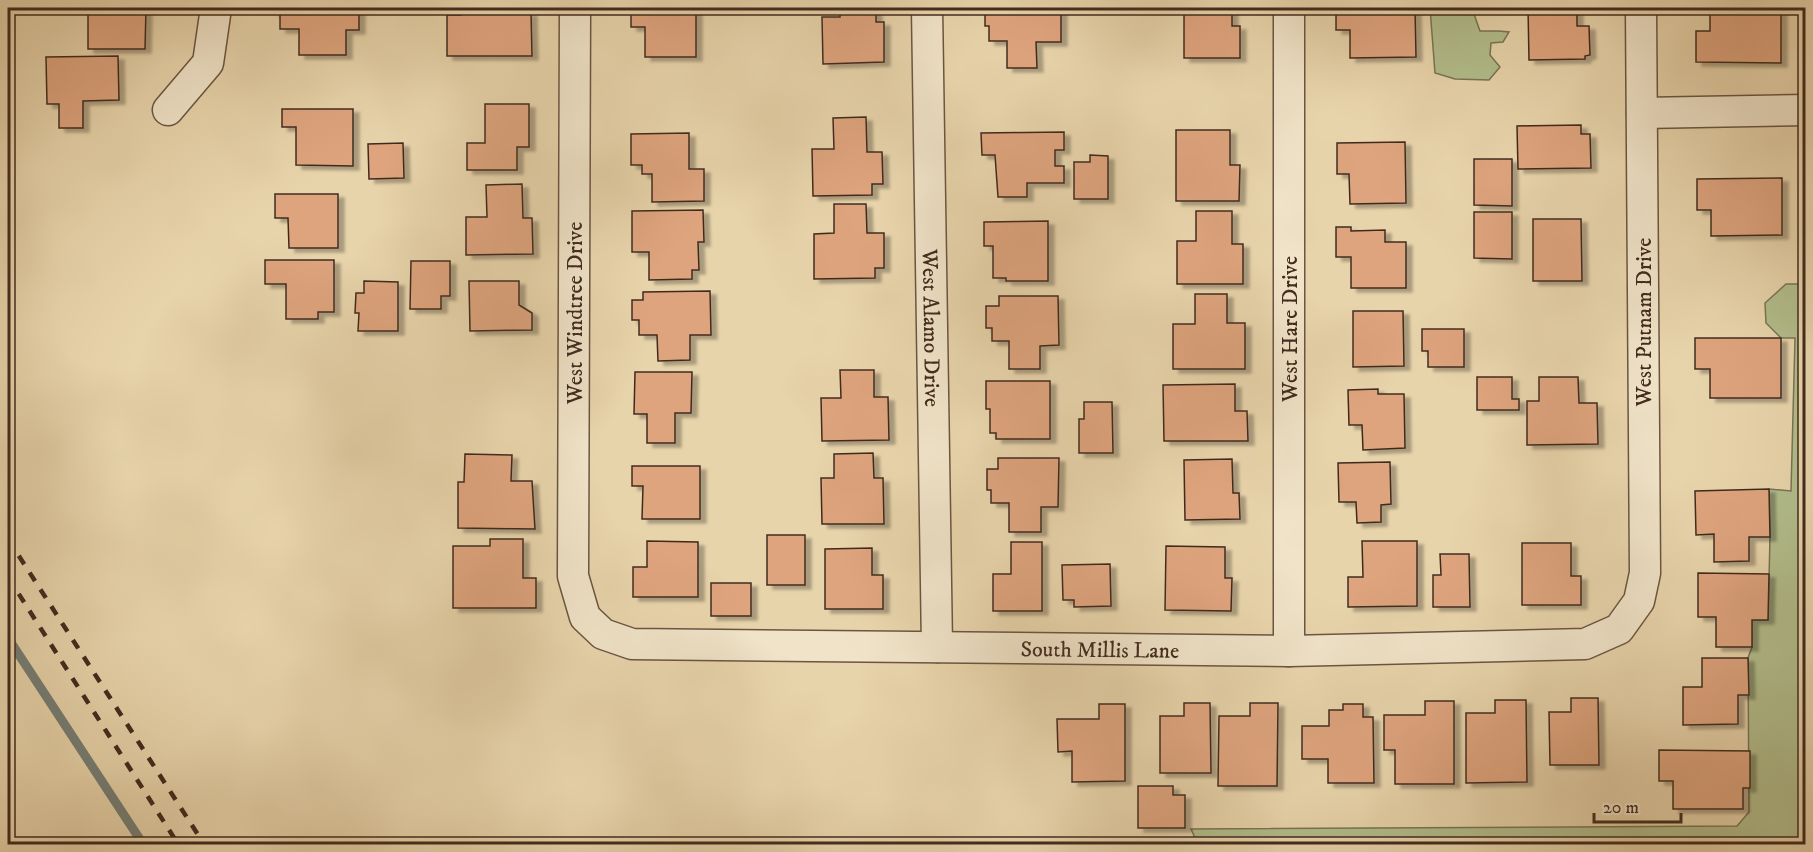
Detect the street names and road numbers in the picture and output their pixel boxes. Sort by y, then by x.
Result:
street label: West Windtree Drive [562,222,589,405]
street label: West Putnam Drive [1631,238,1658,407]
street label: West Alamo Drive [916,248,945,407]
street label: West Hare Drive [1277,256,1304,403]
street label: South Millis Lane [1020,636,1179,665]

